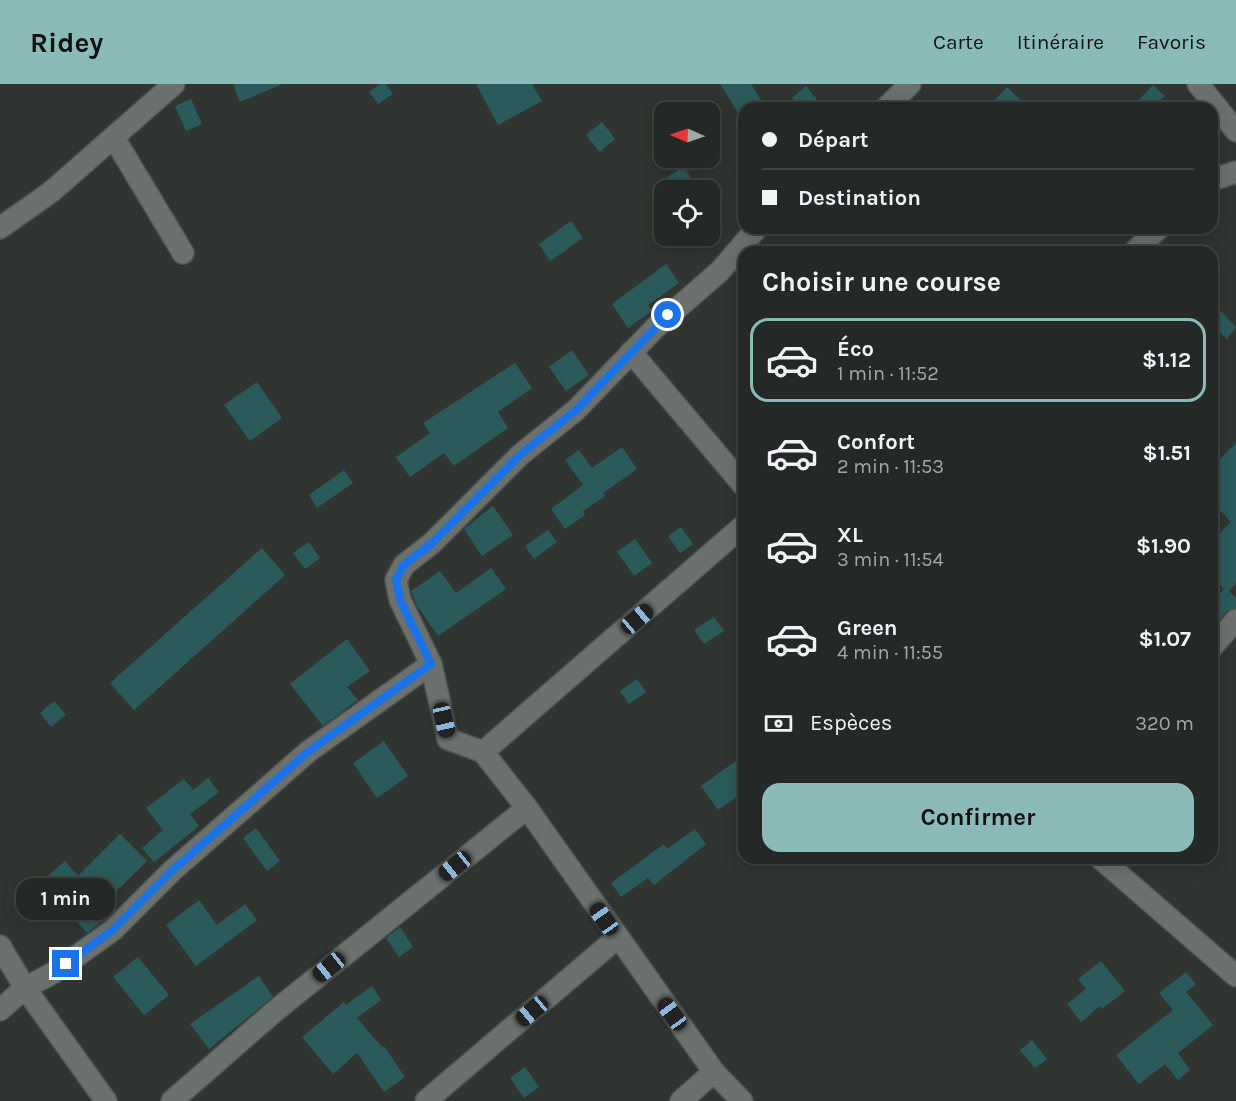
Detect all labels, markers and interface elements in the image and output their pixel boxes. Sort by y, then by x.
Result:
text: Ridey [30,26,103,59]
text: Carte [933,30,984,54]
text: Itinéraire [1017,30,1104,54]
text: Favoris [1137,30,1206,54]
north arrow [654,102,720,168]
map controls [654,102,720,246]
text: Départ [798,127,868,153]
button: locate [654,180,720,246]
text: Destination [798,185,921,211]
text: Choisir une course [762,266,1001,298]
route start [654,301,681,328]
icon: car [765,333,819,387]
text: Éco [837,336,874,362]
text: $1.12 [1142,347,1191,373]
text: 1 min · 11:52 [837,362,939,385]
icon: car [765,426,819,480]
text: Confort [837,429,915,455]
text: $1.51 [1143,440,1191,466]
text: 2 min · 11:53 [837,455,944,478]
icon: car [765,519,819,573]
text: XL [837,522,863,548]
text: $1.90 [1136,533,1191,559]
text: 3 min · 11:54 [837,548,944,571]
car [617,601,657,637]
icon: car [765,612,819,666]
text: Green [837,615,898,641]
text: $1.07 [1138,626,1191,652]
text: 4 min · 11:55 [837,641,943,664]
car [431,700,457,740]
icon: cash [762,707,795,740]
text: Espèces [810,710,892,736]
text: 320 m [1135,712,1194,735]
button: Confirmer [762,783,1194,852]
car [435,848,475,884]
callout: 1 min [16,877,116,919]
text: 1 min [40,887,91,910]
car [586,899,622,939]
car [309,949,349,985]
route end [52,950,79,977]
car [512,993,552,1029]
car [654,994,690,1034]

